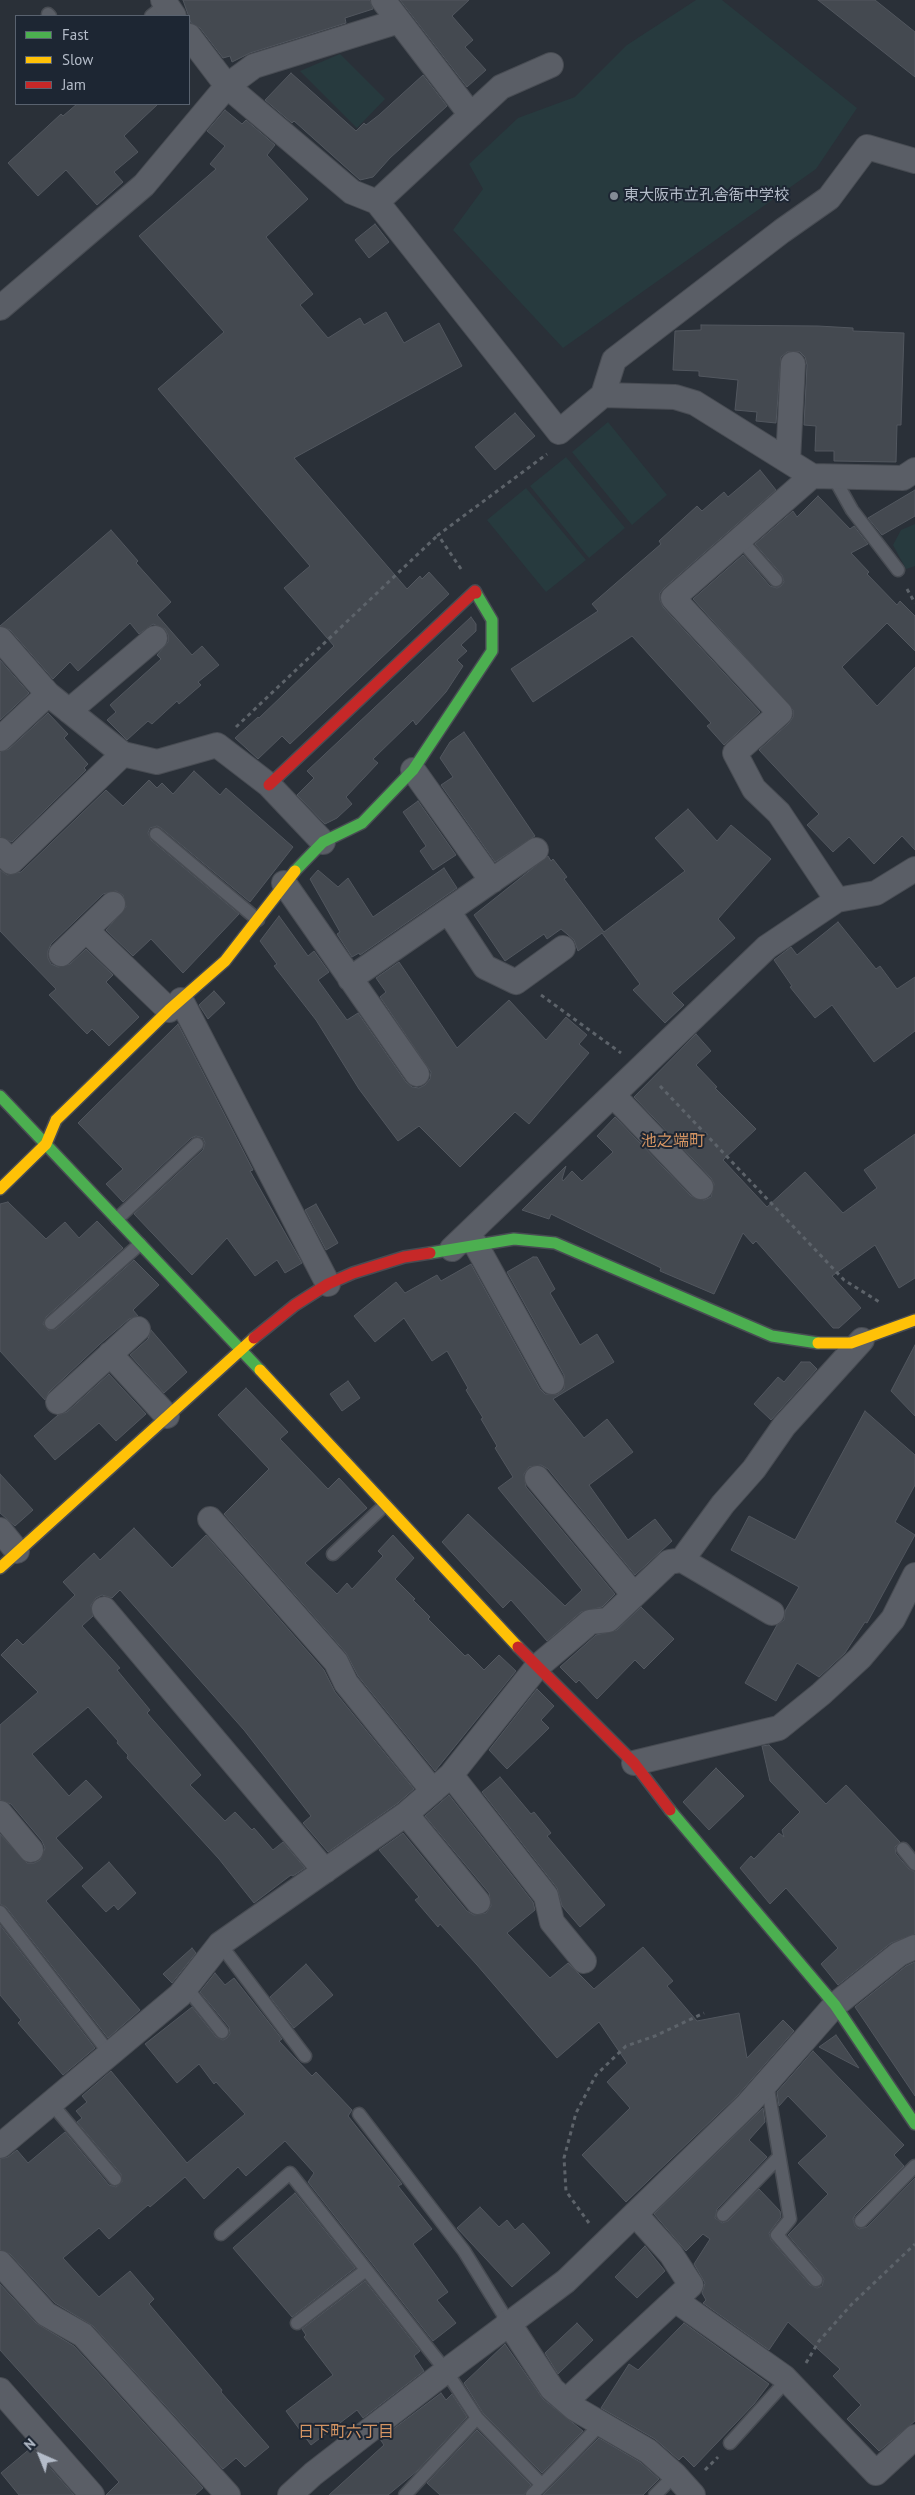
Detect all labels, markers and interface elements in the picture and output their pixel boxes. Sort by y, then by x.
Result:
legend [15,15,190,105]
text: Fast [62,25,89,44]
text: Slow [62,50,93,69]
text: Jam [62,75,86,94]
place label: 東大阪市立孔舎衙中学校 [624,187,789,205]
marker: 東大阪市立孔舎衙中学校 [608,190,620,202]
district label: 池之端町 [641,1131,705,1151]
district label: 日下町六丁目 [298,2422,394,2442]
north arrow [15,2430,65,2480]
text: N [20,2435,39,2454]

